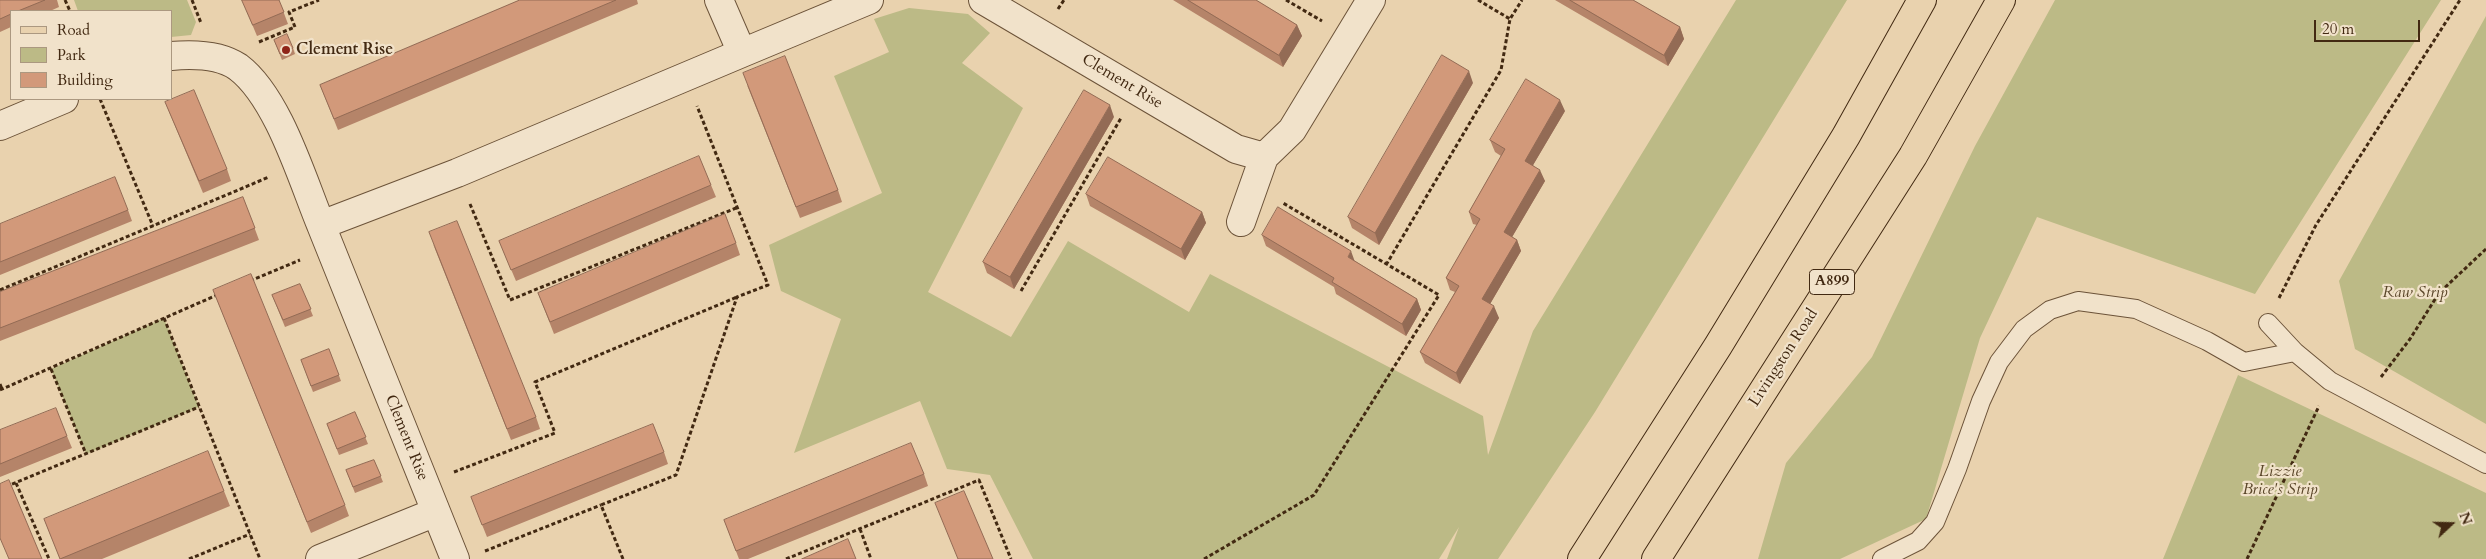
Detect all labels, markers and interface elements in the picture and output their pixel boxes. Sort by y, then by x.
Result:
legend [10,10,172,100]
scale bar [2316,10,2422,42]
text: 20 m [2322,19,2354,39]
text: Road [57,20,90,40]
place label: Clement Rise [296,40,393,60]
marker: Clement Rise [280,44,292,56]
text: Park [57,45,86,65]
street label: Clement Rise [1078,50,1166,114]
text: Building [57,70,113,90]
road number: A899 [1810,270,1854,294]
park label: Raw Strip [2383,283,2447,303]
street label: Livingston Road [1745,306,1823,410]
street label: Clement Rise [380,392,432,484]
park label: Lizzie Brice's Strip [2242,462,2318,500]
north arrow [2426,499,2476,549]
text: N [2454,509,2477,528]

